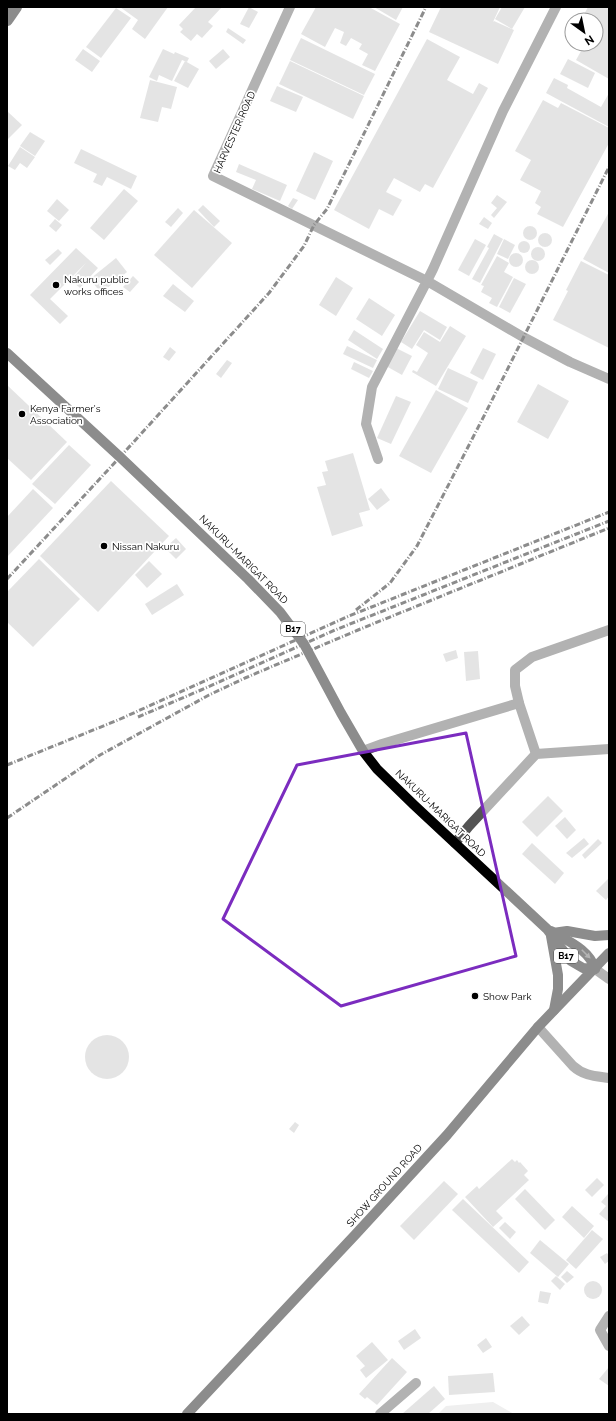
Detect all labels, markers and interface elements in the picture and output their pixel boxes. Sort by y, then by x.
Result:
north arrow [564,12,604,52]
text: N [582,32,596,48]
street label: HARVESTER ROAD [211,90,257,175]
place label: Nakuru public works offices [64,274,130,297]
marker: Nakuru public works offices [51,280,61,290]
place label: Kenya Farmer's Association [30,403,101,426]
marker: Kenya Farmer's Association [17,409,27,419]
street label: NAKURU-MARIGAT ROAD [197,513,290,606]
marker: Nissan Nakuru [99,541,109,551]
place label: Nissan Nakuru [112,541,179,552]
road number: B17 [281,622,305,636]
street label: NAKURU-MARIGAT ROAD [393,768,488,859]
road number: B17 [554,949,578,963]
one-way arrow [581,949,591,958]
marker: Show Park [470,991,480,1001]
place label: Show Park [483,991,532,1002]
street label: SHOW GROUND ROAD [344,1142,424,1229]

